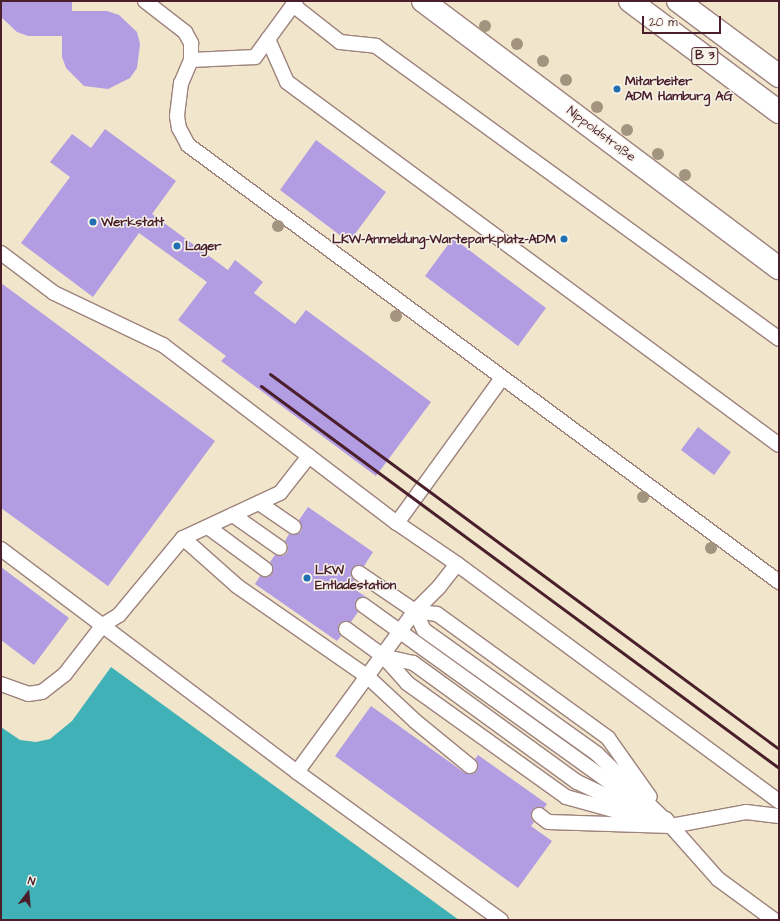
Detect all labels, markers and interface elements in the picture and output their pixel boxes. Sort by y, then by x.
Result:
scale bar [644,8,723,34]
text: 20 m [649,14,678,31]
road number: B 3 [691,46,719,66]
place label: Mitarbeiter ADM Hamburg AG [625,74,733,105]
marker: Mitarbeiter ADM Hamburg AG [612,84,622,94]
street label: Nippoldstraße [563,103,639,165]
place label: Werkstatt [101,214,164,230]
marker: Werkstatt [88,217,98,227]
place label: LKW-Anmeldung-Warteparkplatz-ADM [332,231,556,247]
marker: LKW-Anmeldung-Warteparkplatz-ADM [559,234,569,244]
place label: Lager [185,238,222,254]
marker: Lager [172,241,182,251]
place label: LKW Entladestation [315,563,396,594]
marker: LKW Entladestation [302,573,312,583]
north arrow [8,873,48,913]
text: N [26,873,37,889]

